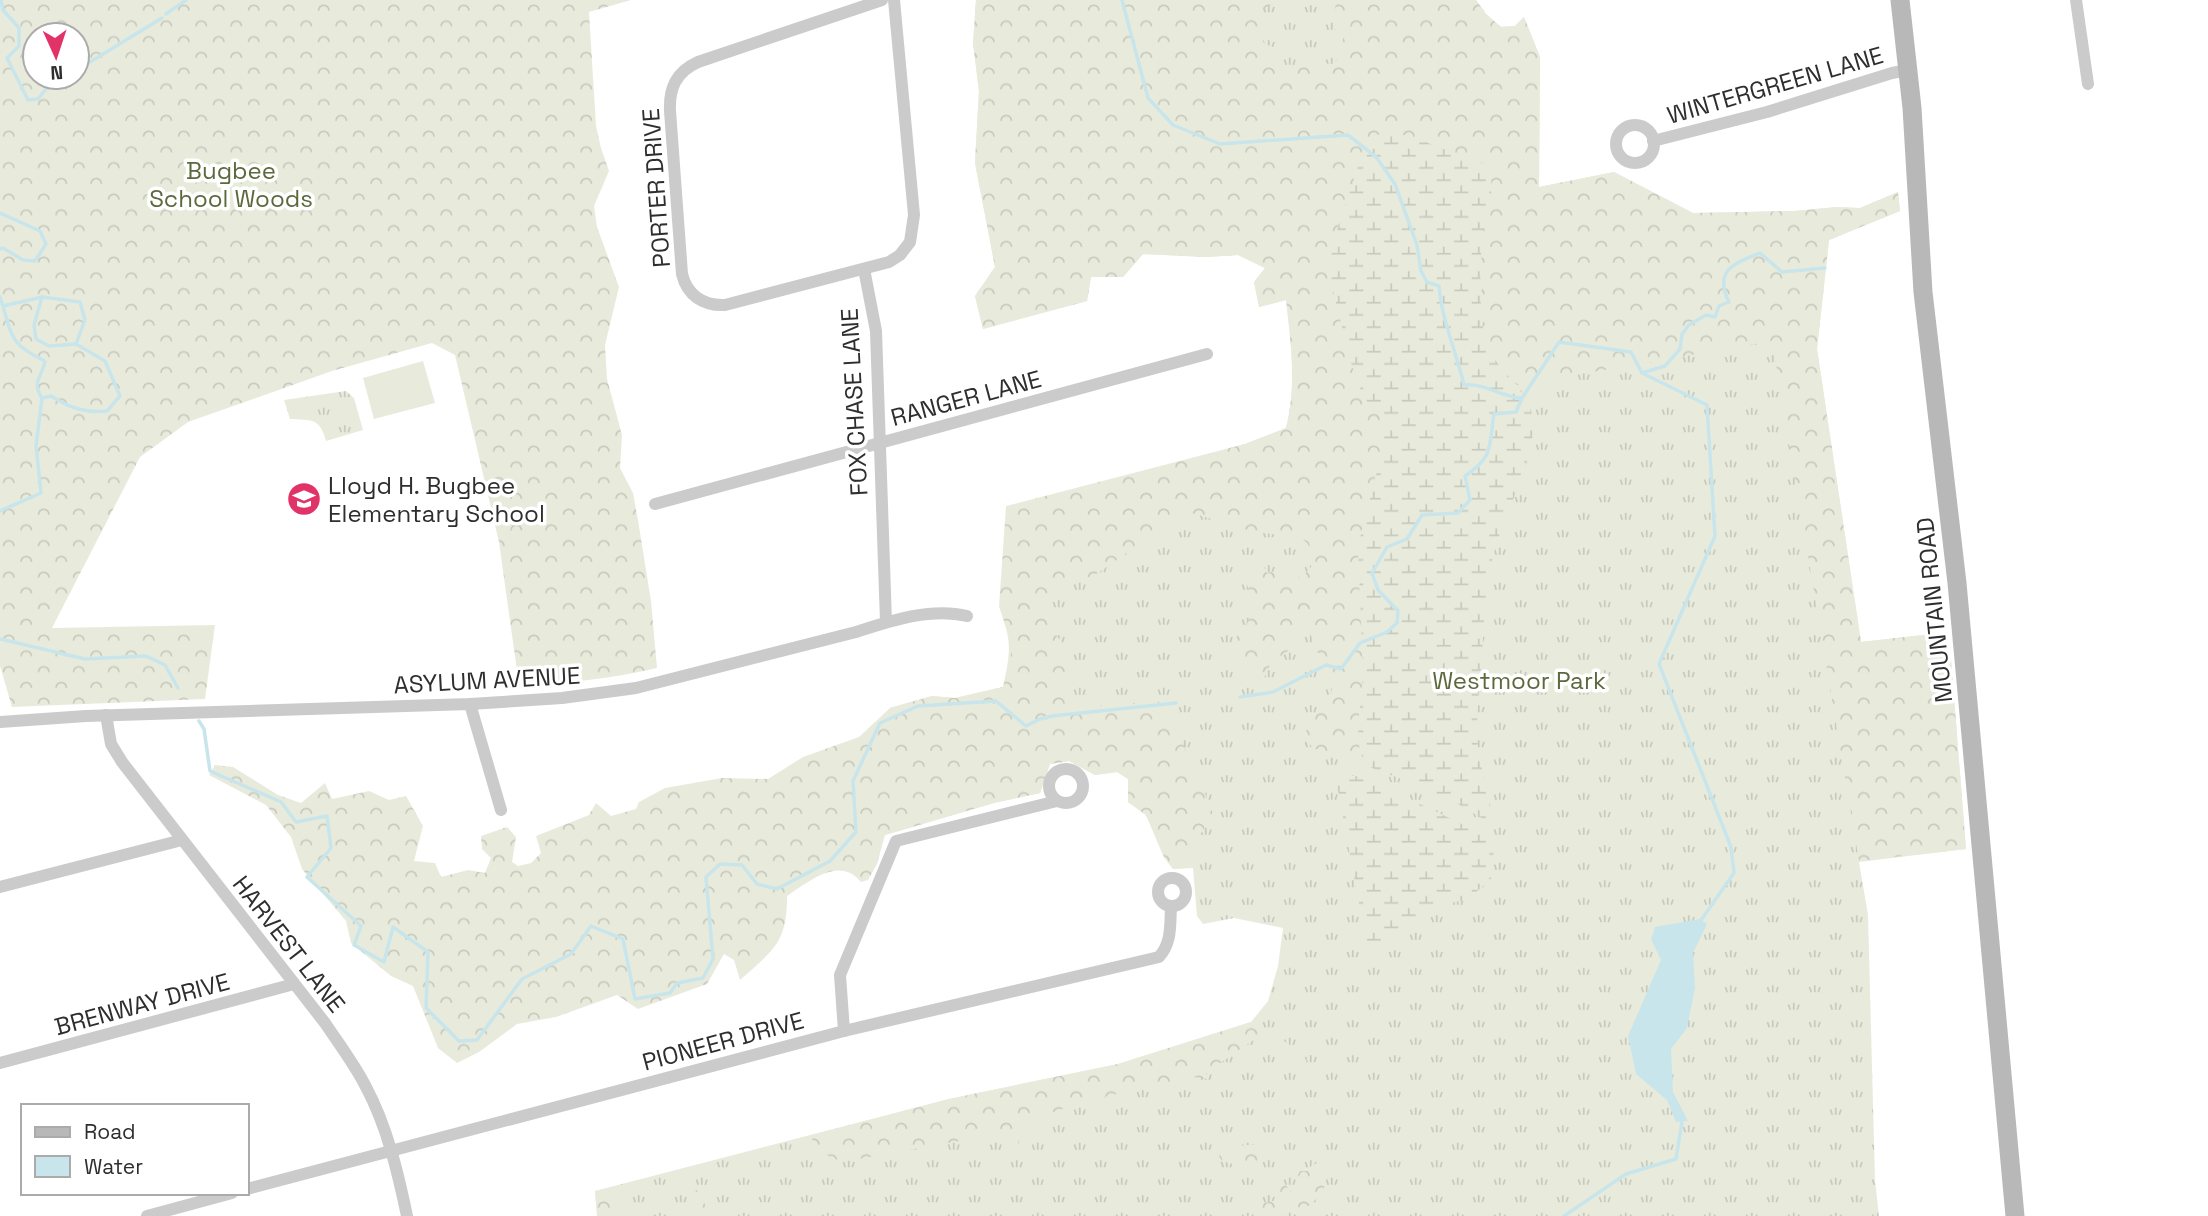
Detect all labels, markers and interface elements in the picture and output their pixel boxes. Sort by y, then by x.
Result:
north arrow [21,21,91,91]
street label: WINTERGREEN LANE [1663,39,1887,131]
text: N [50,60,64,85]
street label: PORTER DRIVE [635,107,677,269]
park label: Bugbee School Woods [149,155,313,214]
street label: FOX CHASE LANE [834,307,874,497]
street label: RANGER LANE [887,363,1045,433]
place label: Lloyd H. Bugbee Elementary School [328,470,545,529]
school or university icon: Lloyd H. Bugbee Elementary School [285,480,323,518]
street label: MOUNTAIN ROAD [1909,516,1959,704]
street label: ASYLUM AVENUE [393,660,581,700]
park label: Westmoor Park [1432,665,1606,696]
street label: HARVEST LANE [226,869,352,1019]
street label: BRENWAY DRIVE [51,966,233,1042]
street label: PIONEER DRIVE [639,1005,807,1077]
legend [21,1104,248,1195]
text: Road [84,1118,136,1145]
text: Water [84,1153,143,1180]

